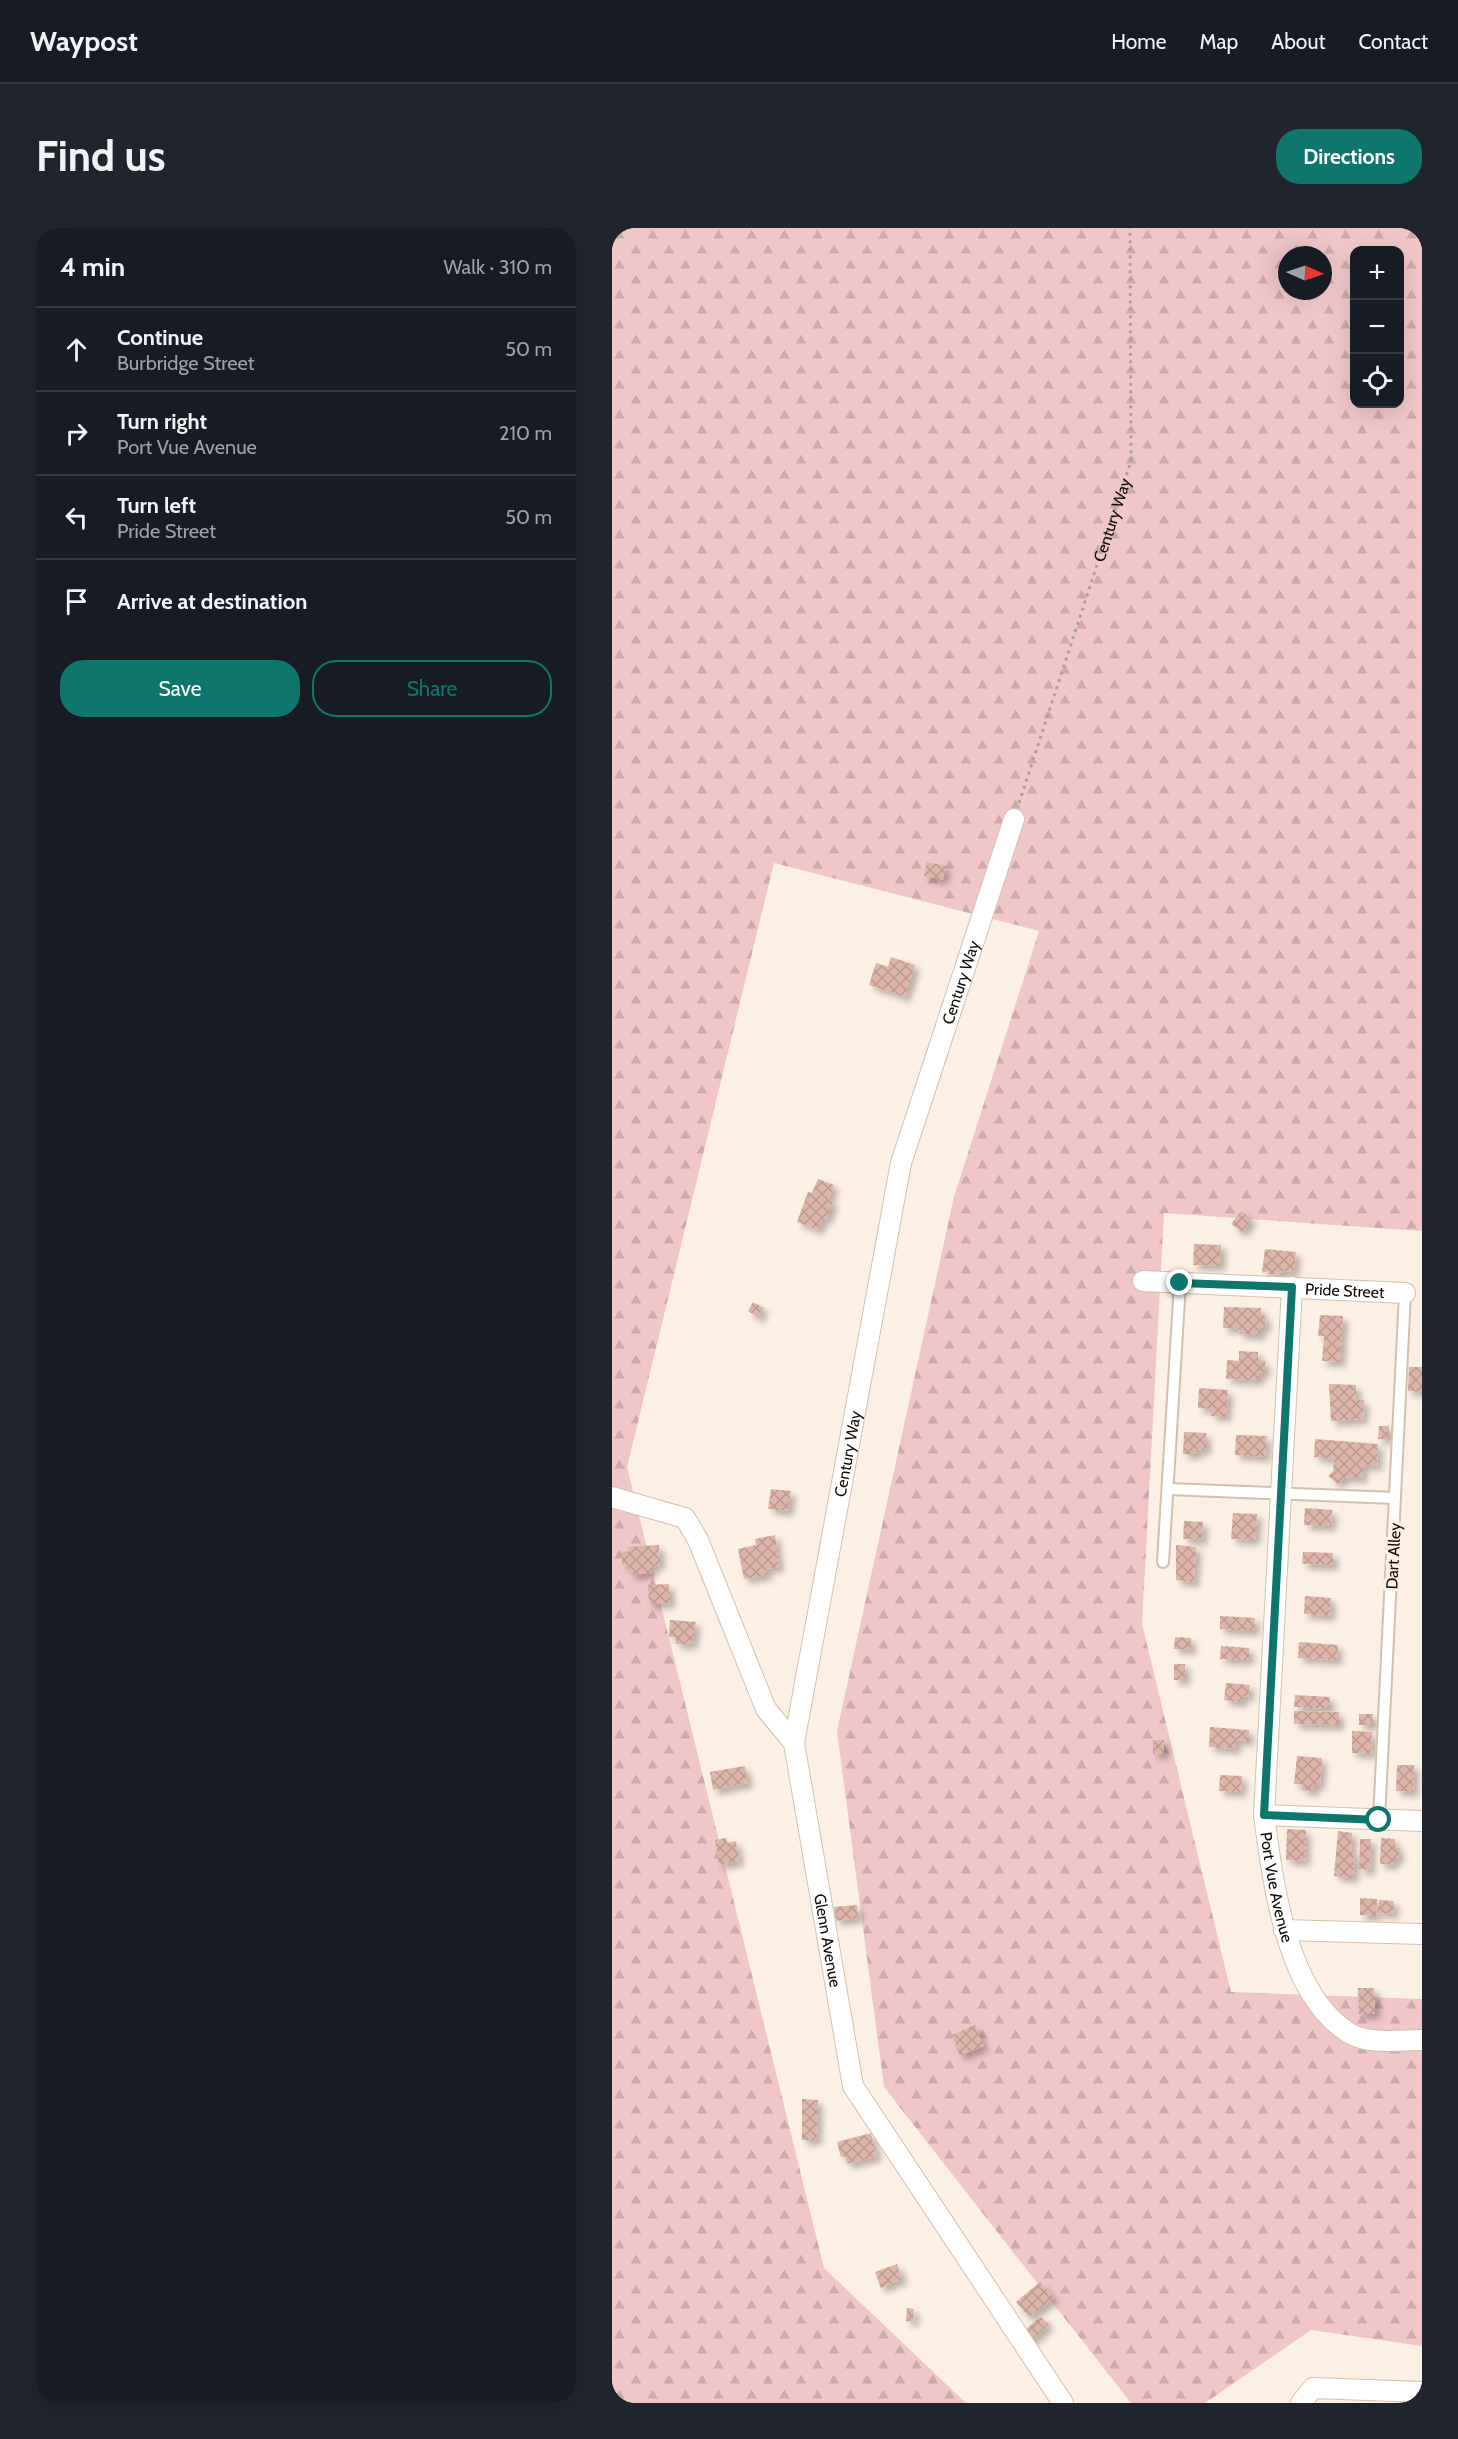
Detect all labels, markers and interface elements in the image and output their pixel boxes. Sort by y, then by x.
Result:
text: Waypost [30,24,138,58]
text: Home [1111,29,1167,54]
text: Map [1200,29,1238,54]
text: About [1271,29,1325,54]
text: Contact [1358,29,1428,54]
button: Directions [1276,129,1422,184]
text: Find us [36,130,165,182]
north arrow [1278,246,1332,300]
map controls [1350,246,1404,408]
button: + [1350,246,1404,300]
text: 4 min [60,251,125,283]
text: Walk · 310 m [444,255,552,279]
button: − [1350,300,1404,354]
text: Continue [117,324,203,351]
icon: ahead [60,333,93,366]
text: 50 m [505,337,552,361]
text: Burbridge Street [117,351,255,375]
button: locate [1350,354,1404,408]
text: Turn right [117,408,207,435]
icon: right [60,417,93,450]
text: 210 m [499,421,552,445]
text: Port Vue Avenue [117,435,257,459]
street label: Century Way [1090,476,1135,564]
text: Turn left [117,492,196,519]
icon: left [60,501,93,534]
text: 50 m [505,505,552,529]
text: Pride Street [117,519,216,543]
icon: arrive [60,585,93,618]
text: Arrive at destination [117,588,307,615]
button: Save [60,660,300,717]
button: Share [312,660,552,717]
street label: Century Way [938,938,983,1027]
route end [1166,1269,1192,1295]
street label: Pride Street [1305,1279,1385,1302]
street label: Century Way [831,1409,865,1499]
street label: Dart Alley [1382,1522,1405,1590]
route start [1365,1806,1391,1832]
street label: Port Vue Avenue [1256,1831,1297,1945]
street label: Glenn Avenue [810,1892,845,1989]

